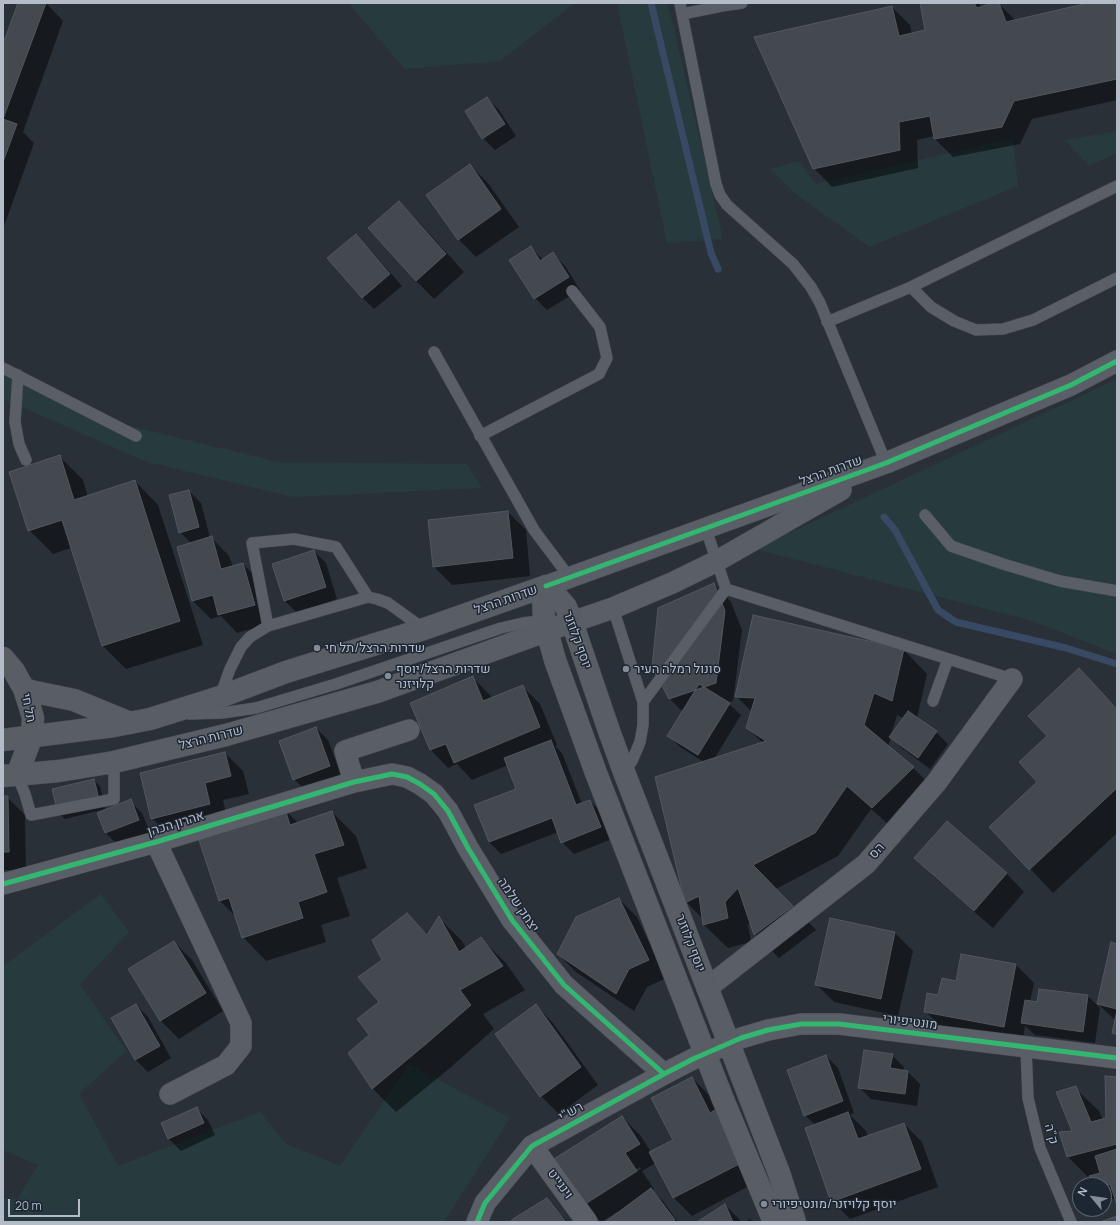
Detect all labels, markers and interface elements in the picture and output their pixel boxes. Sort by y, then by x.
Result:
street label: שדרות הרצל [797,452,865,490]
street label: שדרות הרצל [472,582,540,618]
street label: יוסף קלוזנר [559,609,595,671]
place label: שדרות הרצל/תל חי [325,640,425,656]
marker: שדרות הרצל/תל חי [312,643,322,653]
place label: שדרות הרצל/יוסף קלויזנר [396,661,491,692]
place label: סונול רמלה העיר [634,661,721,677]
marker: סונול רמלה העיר [621,664,631,674]
marker: שדרות הרצל/יוסף קלויזנר [383,671,393,681]
street label: תל חי [17,692,39,724]
street label: שדרות הרצל [177,722,245,754]
street label: אהרון הכהן [146,808,206,840]
street label: הס [866,840,888,862]
street label: יצחק שלמה [494,875,542,935]
street label: יוסף קלוזנר [672,912,708,974]
street label: מונטיפיורי [882,1011,938,1033]
street label: רש"י [556,1099,586,1125]
street label: ק"ה [1041,1122,1061,1146]
street label: וינגייט [544,1166,576,1202]
north arrow [1072,1177,1112,1217]
text: N [1073,1184,1090,1199]
scale bar [10,1191,82,1217]
place label: יוסף קלויזנר/מונטיפיורי [772,1196,897,1212]
text: 20 m [15,1197,42,1214]
marker: יוסף קלויזנר/מונטיפיורי [759,1199,769,1209]

